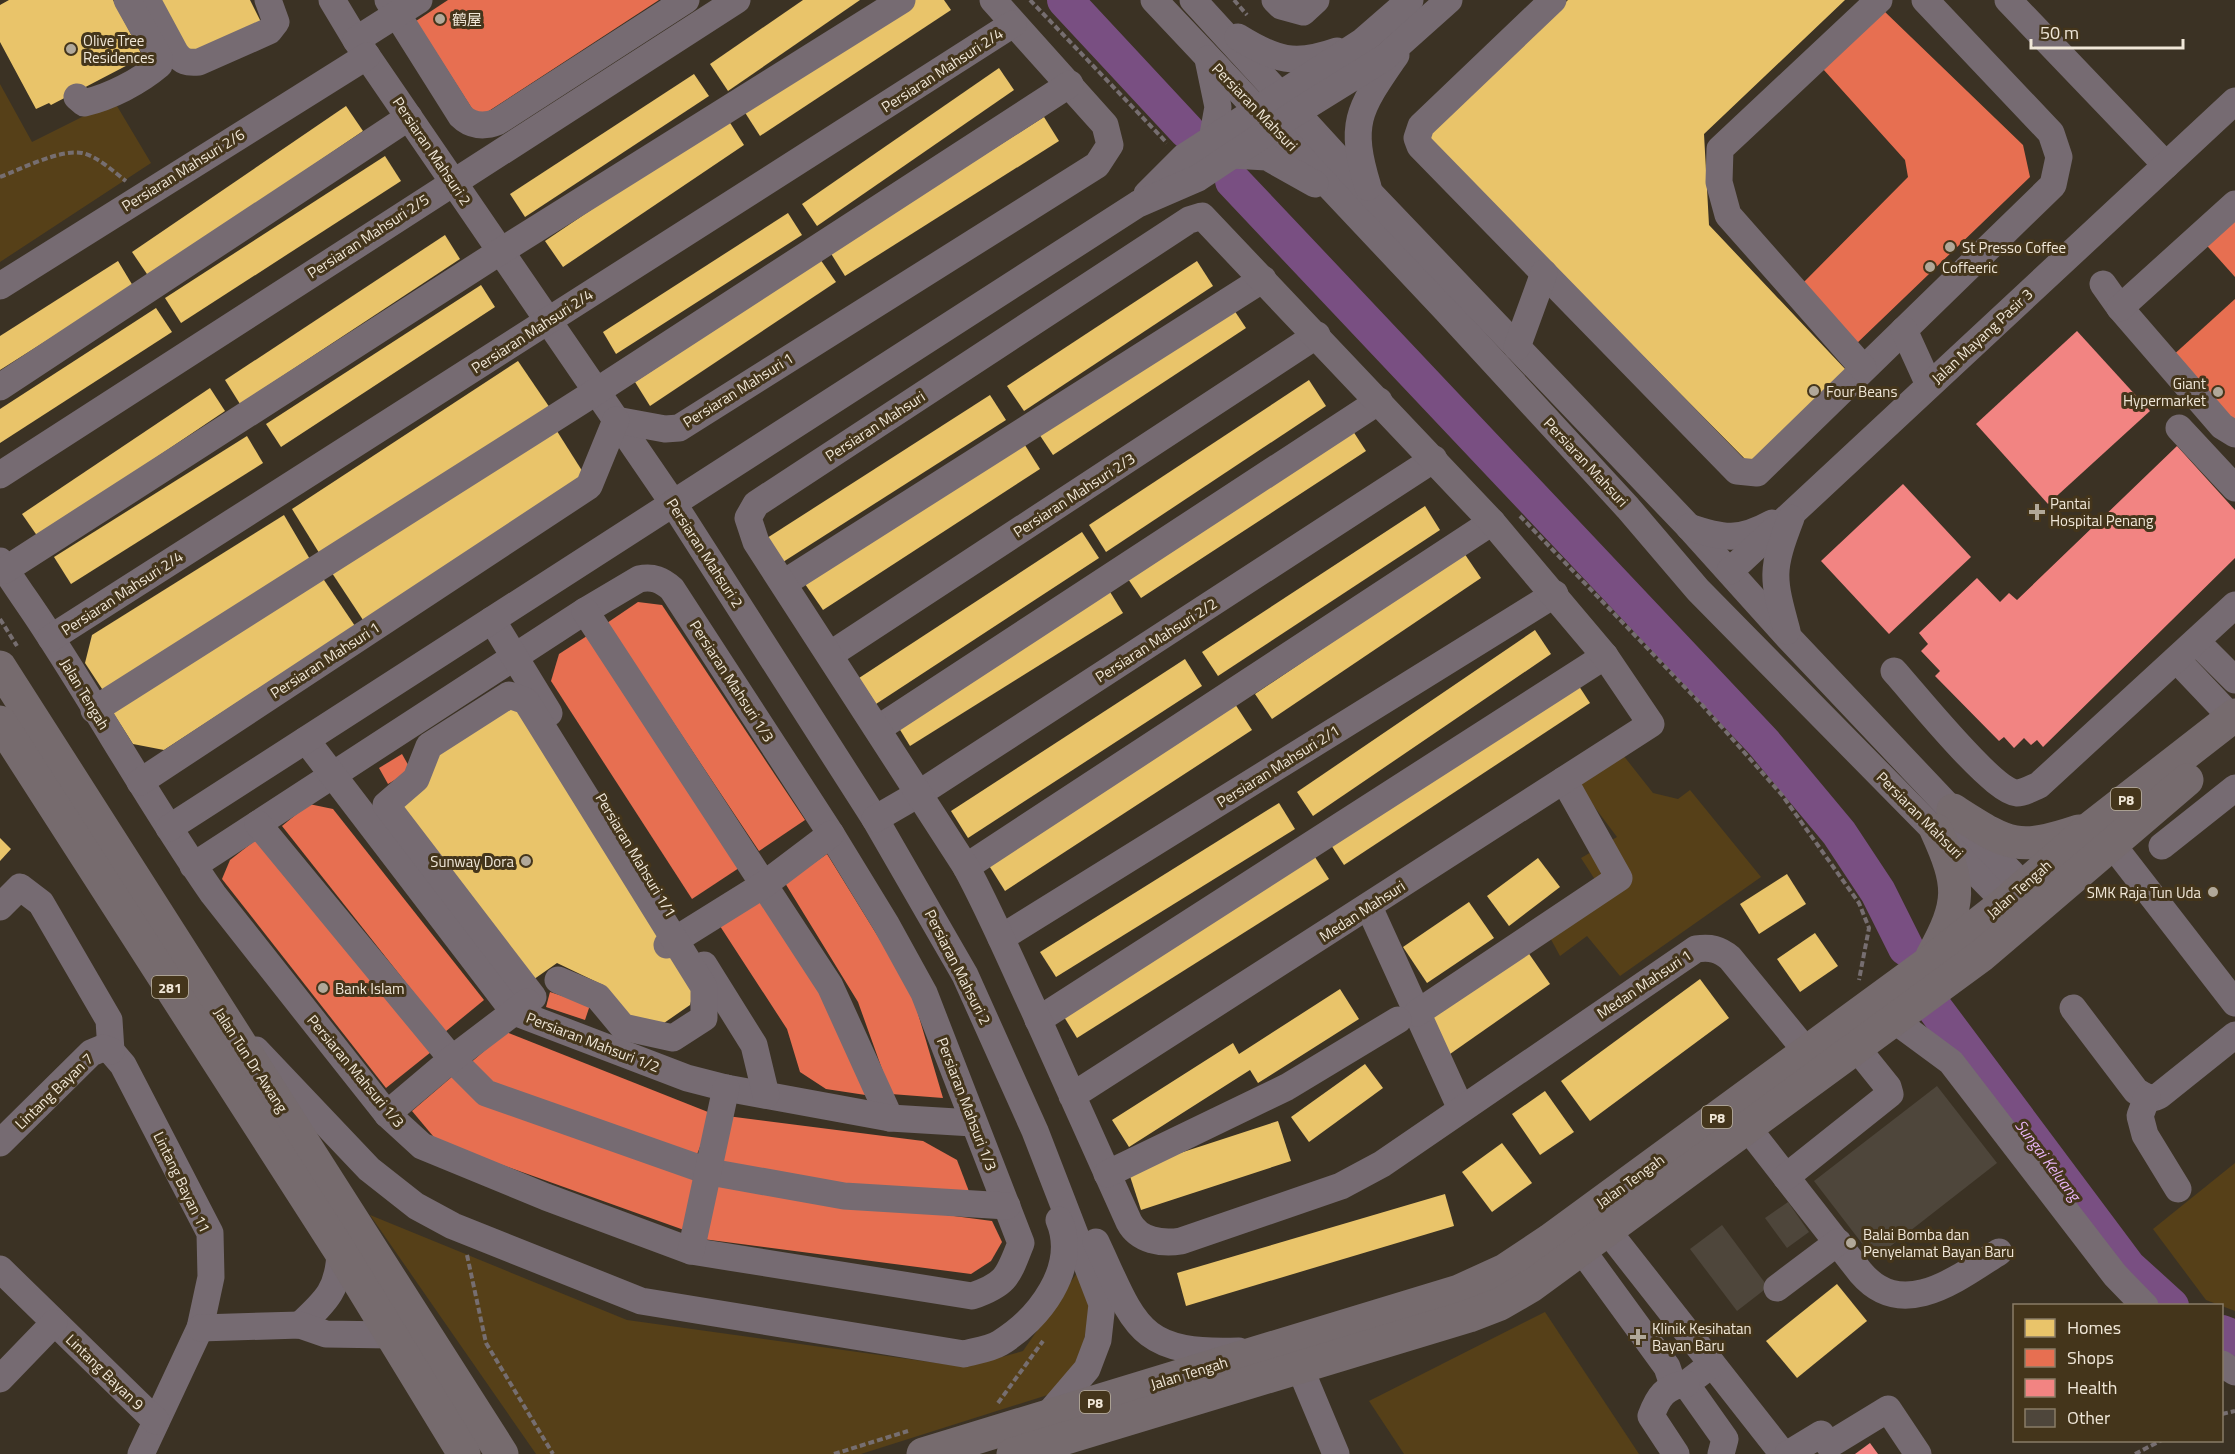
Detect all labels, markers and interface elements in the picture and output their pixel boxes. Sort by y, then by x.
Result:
place label: 鹤屋 [452,8,482,31]
marker: 鹤屋 [433,12,447,26]
scale bar [2031,12,2182,50]
text: 50 m [2040,19,2079,46]
street label: Persiaran Mahsuri 2/4 [876,22,1008,118]
place label: Olive Tree Residences [83,29,155,69]
marker: Olive Tree Residences [64,42,78,56]
street label: Persiaran Mahsuri [1207,58,1303,156]
street label: Persiaran Mahsuri 2 [387,92,477,210]
street label: Persiaran Mahsuri 2/6 [117,123,249,217]
street label: Persiaran Mahsuri 2/5 [302,188,434,284]
place label: St Presso Coffee [1962,236,2066,259]
marker: St Presso Coffee [1943,240,1957,254]
place label: Coffeeric [1942,256,1998,279]
marker: Coffeeric [1923,260,1937,274]
street label: Persiaran Mahsuri 2/4 [466,283,598,379]
street label: Jalan Mayang Pasir 3 [1926,283,2038,389]
street label: Persiaran Mahsuri 1 [678,347,798,433]
place label: Giant Hypermarket [2123,372,2207,412]
place label: Four Beans [1826,380,1897,403]
marker: Four Beans [1807,384,1821,398]
street label: Persiaran Mahsuri [820,385,930,467]
marker: Giant Hypermarket [2211,385,2225,399]
street label: Persiaran Mahsuri [1538,412,1634,512]
street label: Persiaran Mahsuri 2/3 [1008,447,1140,543]
place label: Pantai Hospital Penang [2050,492,2154,532]
street label: Persiaran Mahsuri 2 [661,494,749,612]
marker: Pantai Hospital Penang [2028,503,2046,521]
street label: Persiaran Mahsuri 2/4 [56,545,188,641]
street label: Persiaran Mahsuri 2/2 [1090,592,1222,688]
street label: Persiaran Mahsuri 1/3 [684,615,780,747]
street label: Persiaran Mahsuri 1 [266,616,384,704]
street label: Jalan Tengah [55,654,115,734]
street label: Persiaran Mahsuri 2/1 [1212,719,1344,813]
street label: Persiaran Mahsuri [1871,766,1969,864]
road number: P8 [2111,788,2141,810]
street label: Persiaran Mahsuri 1/1 [590,789,682,921]
place label: Sunway Dora [430,850,514,873]
marker: Sunway Dora [519,854,533,868]
street label: Jalan Tengah [1981,854,2057,924]
street label: Medan Mahsuri [1314,875,1410,947]
place label: SMK Raja Tun Uda [2087,881,2201,904]
marker: SMK Raja Tun Uda [2206,885,2220,899]
street label: Persiaran Mahsuri 2 [919,905,997,1029]
street label: Medan Mahsuri 1 [1592,944,1696,1024]
road number: 281 [152,976,188,998]
place label: Bank Islam [335,977,404,1000]
marker: Bank Islam [316,981,330,995]
street label: Jalan Tun Dr Awang [208,1003,294,1117]
street label: Persiaran Mahsuri 1/2 [523,1006,663,1078]
street label: Persiaran Mahsuri 1/3 [302,1009,410,1133]
street label: Persiaran Mahsuri 1/3 [931,1034,1003,1174]
street label: Lintang Bayan 7 [10,1048,98,1134]
road number: P8 [1702,1106,1732,1128]
water label: Sungai Keluang [2009,1114,2088,1208]
street label: Lintang Bayan 11 [148,1128,216,1236]
street label: Jalan Tengah [1591,1148,1669,1214]
place label: Balai Bomba dan Penyelamat Bayan Baru [1863,1223,2014,1263]
marker: Balai Bomba dan Penyelamat Bayan Baru [1844,1236,1858,1250]
legend [2013,1304,2223,1442]
text: Homes [2067,1314,2121,1341]
place label: Klinik Kesihatan Bayan Baru [1652,1317,1752,1357]
marker: Klinik Kesihatan Bayan Baru [1629,1328,1647,1346]
street label: Lintang Bayan 9 [61,1329,149,1415]
text: Shops [2067,1344,2114,1371]
street label: Jalan Tengah [1148,1350,1230,1396]
text: Health [2067,1374,2117,1401]
road number: P8 [1080,1391,1110,1413]
text: Other [2067,1404,2110,1431]

